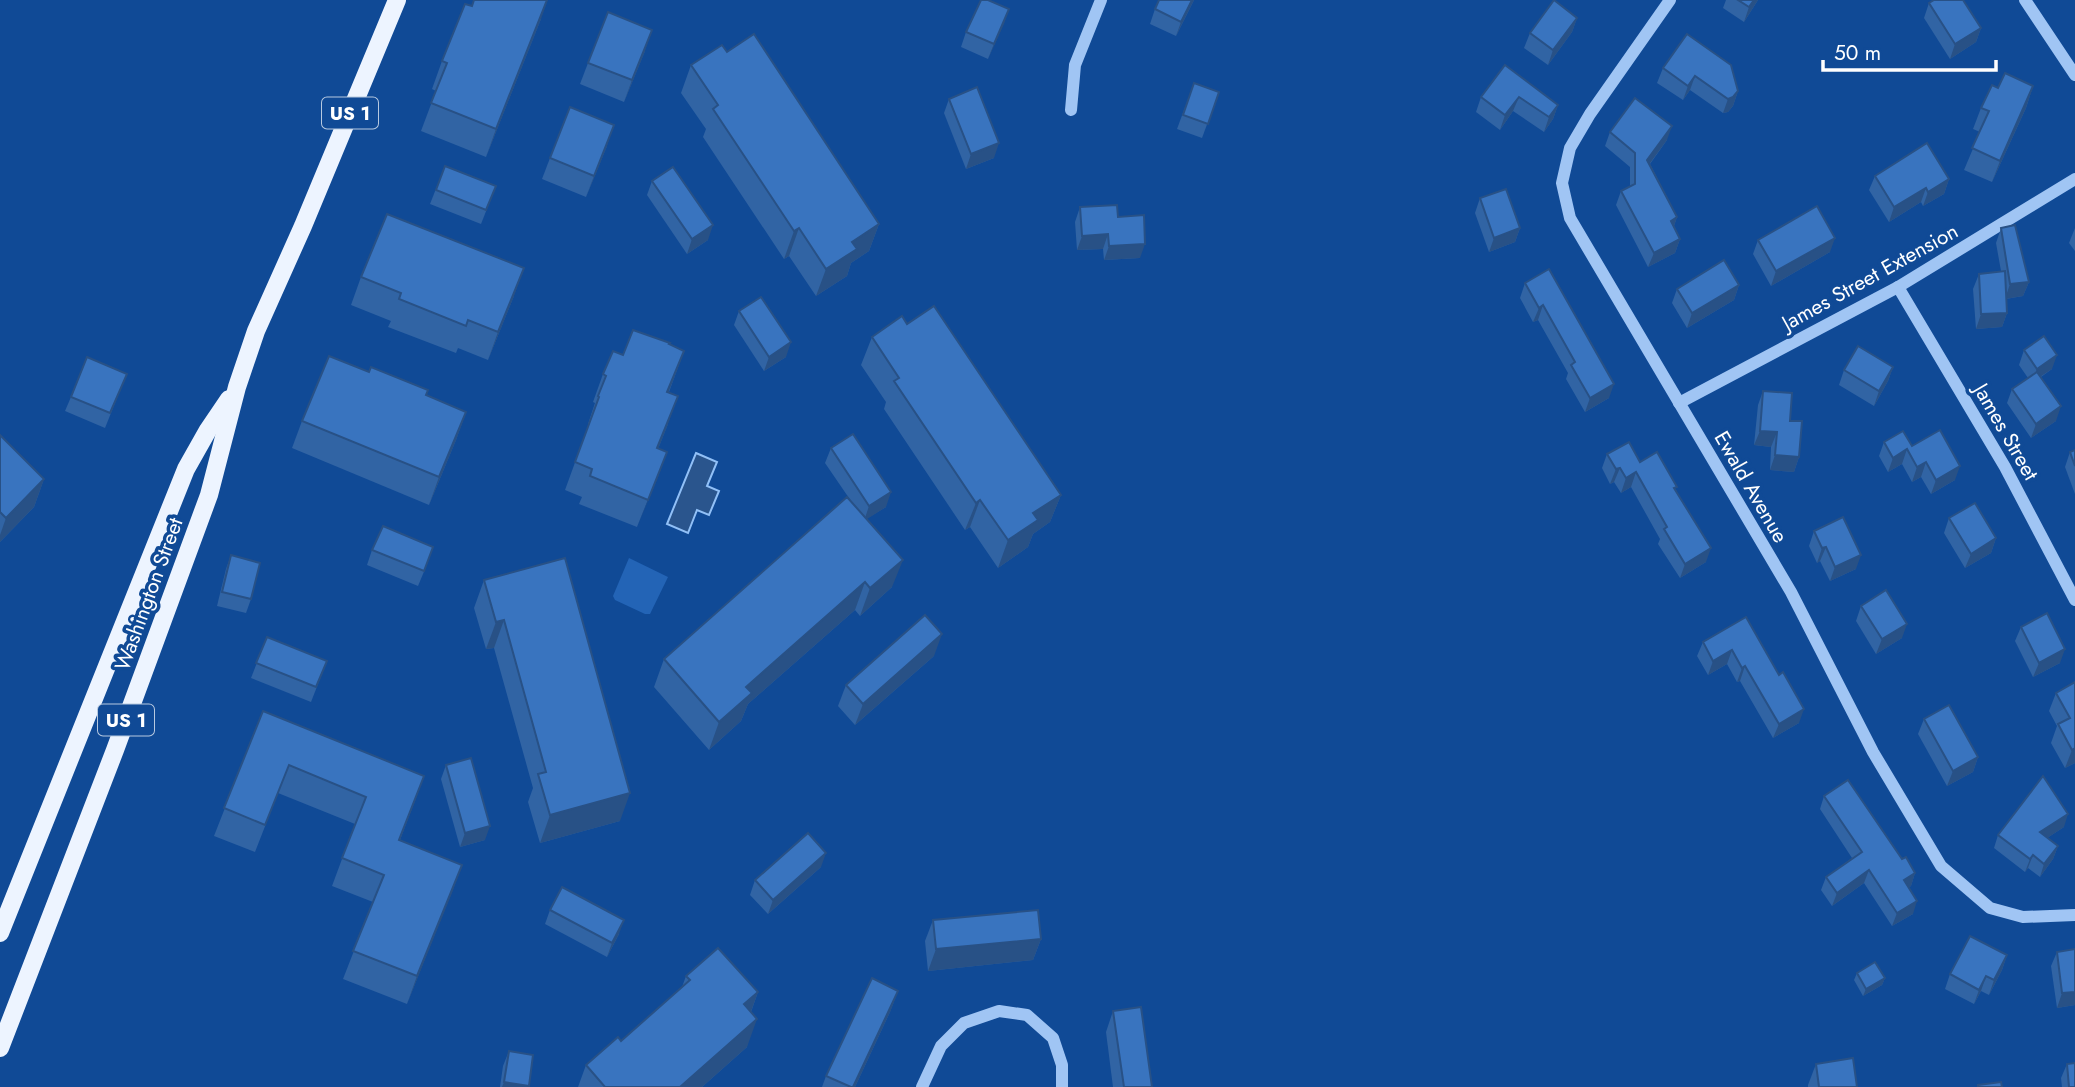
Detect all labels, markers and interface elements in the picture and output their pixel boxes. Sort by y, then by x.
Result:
scale bar [1823,28,1996,72]
text: 50 m [1834,38,1881,68]
road number: US 1 [322,97,378,128]
street label: James Street Extension [1774,216,1963,339]
street label: James Street [1965,375,2046,486]
street label: Ewald Avenue [1707,426,1795,549]
street label: Washington Street [107,513,191,675]
road number: US 1 [98,705,154,736]

